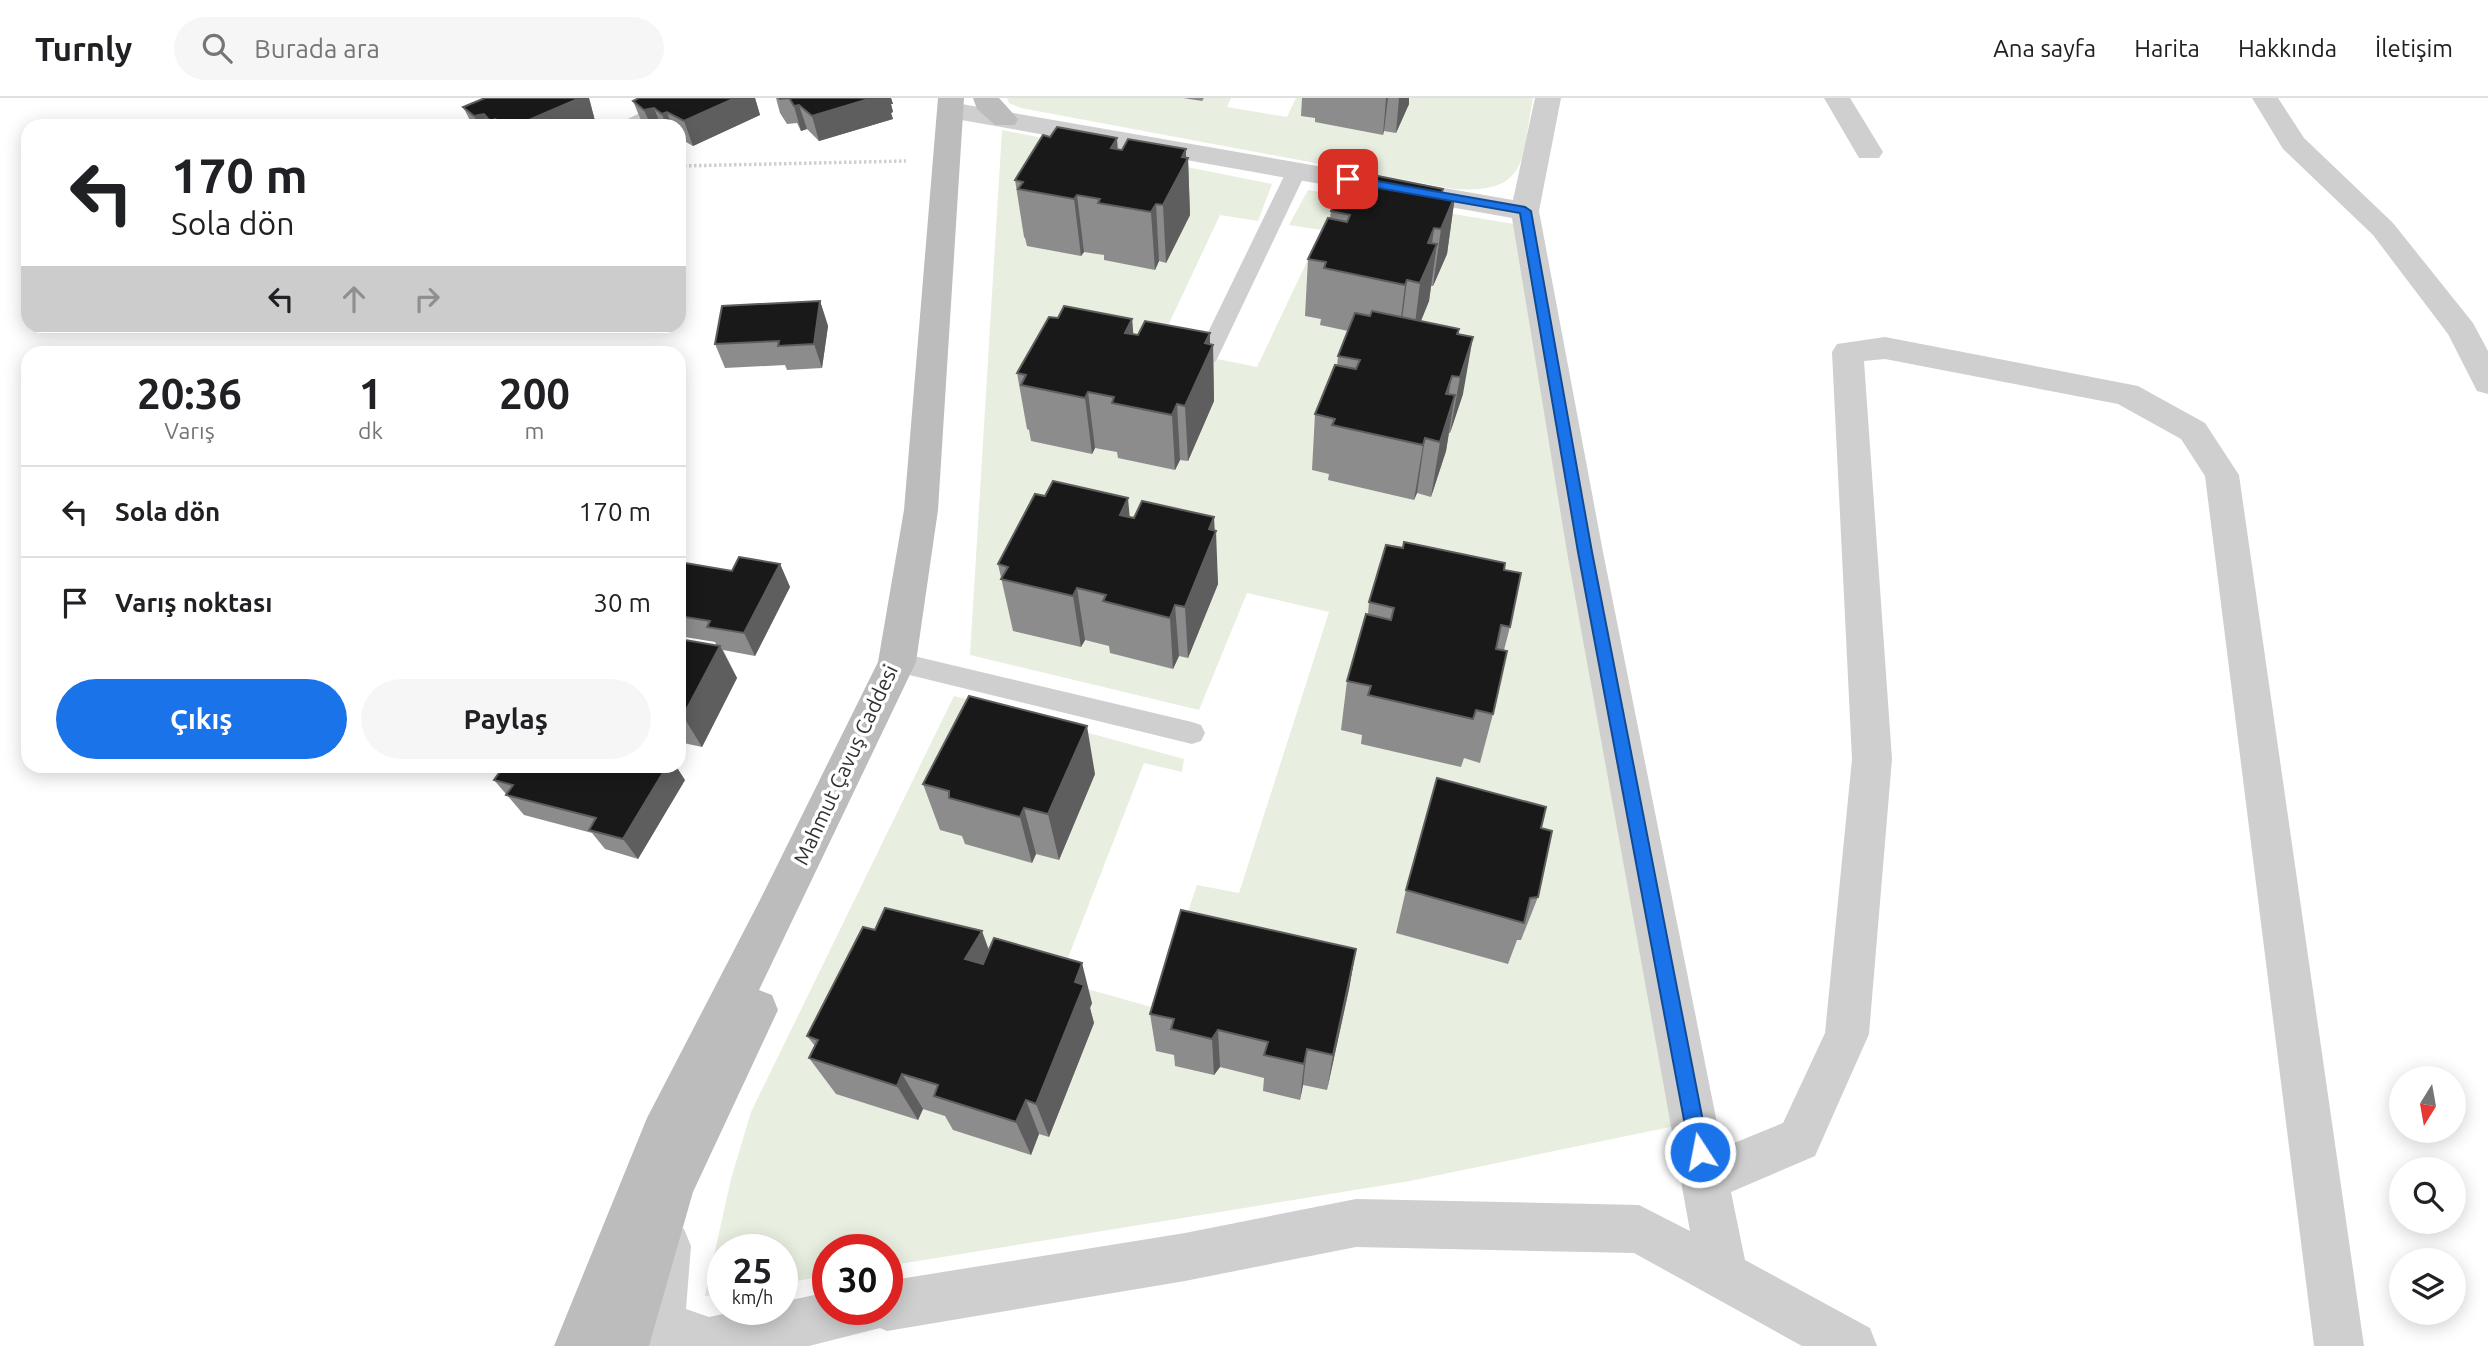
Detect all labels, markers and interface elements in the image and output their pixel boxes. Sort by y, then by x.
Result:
search box [174,17,664,80]
icon: search [198,29,236,67]
text: Turnly [35,30,132,67]
text: Burada ara [254,34,380,63]
text: Ana sayfa [1993,35,2096,62]
text: Harita [2134,35,2200,62]
text: Hakkında [2238,35,2337,62]
text: İletişim [2375,35,2453,62]
icon: left [56,147,147,238]
text: 170 m [171,147,308,202]
pin [1318,149,1378,209]
icon: arrive [1329,160,1367,198]
text: Sola dön [171,205,294,241]
icon: left [262,280,300,318]
icon: ahead [335,280,373,318]
icon: right [408,280,446,318]
text: 20:36 [137,370,242,417]
text: 1 [359,370,382,417]
text: 200 [499,370,570,417]
text: Varış [164,418,215,443]
text: dk [358,418,383,443]
text: m [525,418,544,443]
icon: left [56,493,94,531]
text: Sola dön [115,497,220,526]
text: 170 m [579,497,651,526]
icon: arrive [56,584,94,622]
text: Varış noktası [115,588,272,617]
text: 30 m [593,588,651,617]
street label: Mahmut Çavuş Caddesi [788,661,902,868]
button: Çıkış [56,679,347,759]
button: Paylaş [361,679,651,759]
north arrow [2389,1066,2466,1143]
map controls [2389,1066,2466,1325]
position arrow [1663,1115,1737,1189]
button: search [2389,1157,2466,1234]
speed limit sign: 30 [812,1234,903,1325]
button: layers [2389,1248,2466,1325]
text: 25 [733,1250,772,1290]
text: km/h [732,1287,773,1307]

